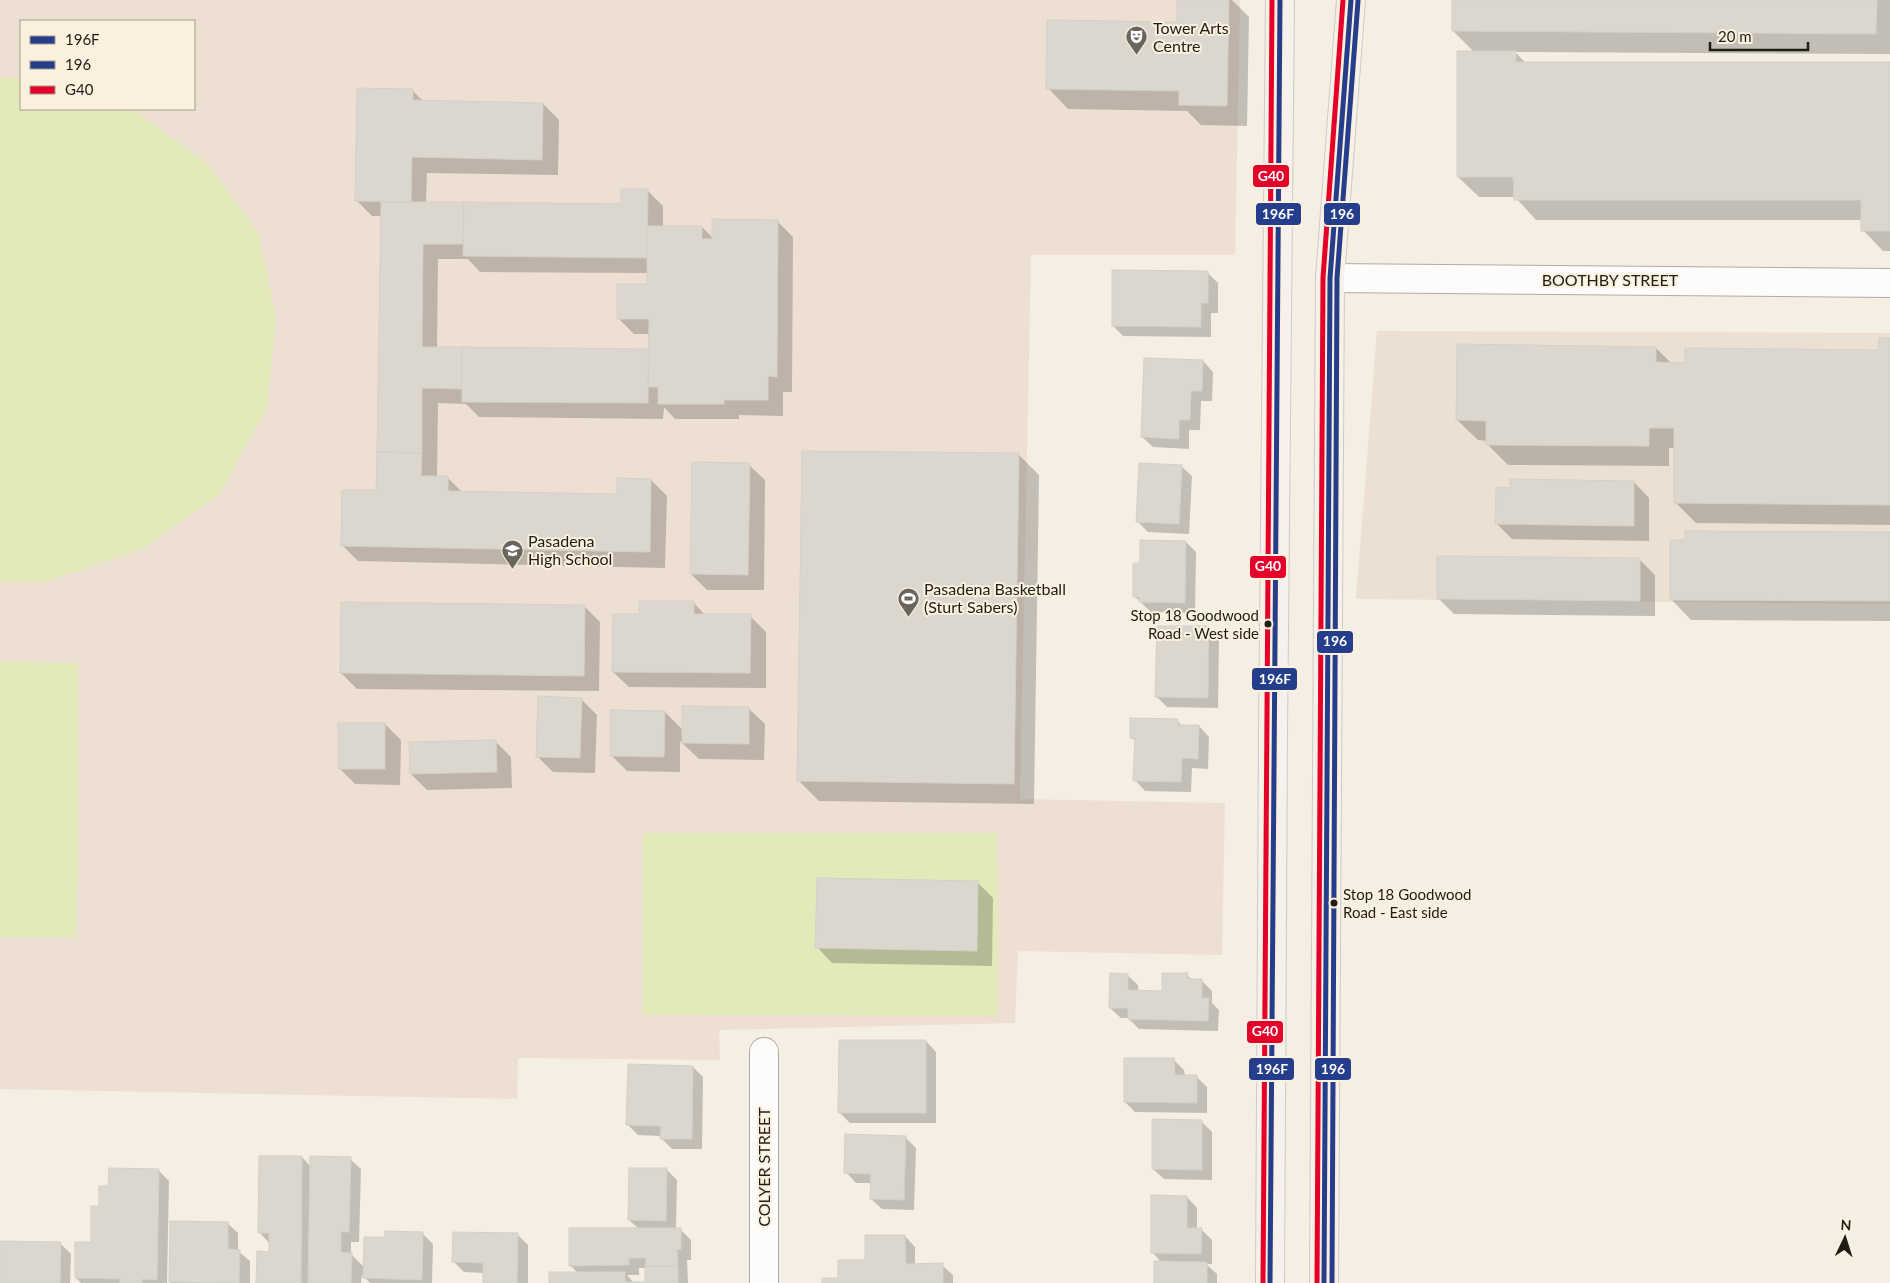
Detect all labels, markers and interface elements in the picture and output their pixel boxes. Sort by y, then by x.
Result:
place label: Tower Arts Centre [1153,18,1229,55]
legend [20,20,195,110]
scale bar [1710,20,1808,52]
theatre icon: Tower Arts Centre [1125,25,1149,56]
text: 20 m [1718,27,1752,45]
text: 196F [65,30,100,48]
text: 196 [65,55,91,73]
text: G40 [65,80,94,98]
line badge: G40 [1252,164,1290,188]
text: G40 [1258,167,1284,184]
line badge: 196F [1255,202,1302,226]
line badge: 196 [1323,202,1361,226]
text: 196F [1262,205,1294,222]
text: 196 [1330,205,1354,222]
street label: BOOTHBY STREET [1542,270,1679,289]
place label: Pasadena High School [528,531,612,568]
school or university icon: Pasadena High School [500,538,524,569]
line badge: G40 [1249,555,1287,579]
text: G40 [1255,557,1281,574]
place label: Pasadena Basketball (Sturt Sabers) [924,579,1066,616]
sports icon: Pasadena Basketball (Sturt Sabers) [896,586,920,617]
place label: Stop 18 Goodwood Road - West side [1131,606,1259,642]
marker: Stop 18 Goodwood Road - West side [1263,619,1273,629]
line badge: 196 [1316,630,1354,654]
text: 196 [1323,632,1347,649]
line badge: 196F [1251,667,1298,691]
text: 196F [1259,670,1291,687]
place label: Stop 18 Goodwood Road - East side [1343,885,1472,921]
marker: Stop 18 Goodwood Road - East side [1329,898,1339,908]
line badge: G40 [1246,1020,1284,1044]
text: G40 [1252,1022,1278,1039]
line badge: 196F [1248,1057,1295,1081]
line badge: 196 [1314,1057,1352,1081]
text: 196F [1256,1060,1288,1077]
text: 196 [1321,1060,1345,1077]
street label: COLYER STREET [754,1107,773,1227]
north arrow [1820,1213,1870,1263]
text: N [1840,1216,1852,1233]

